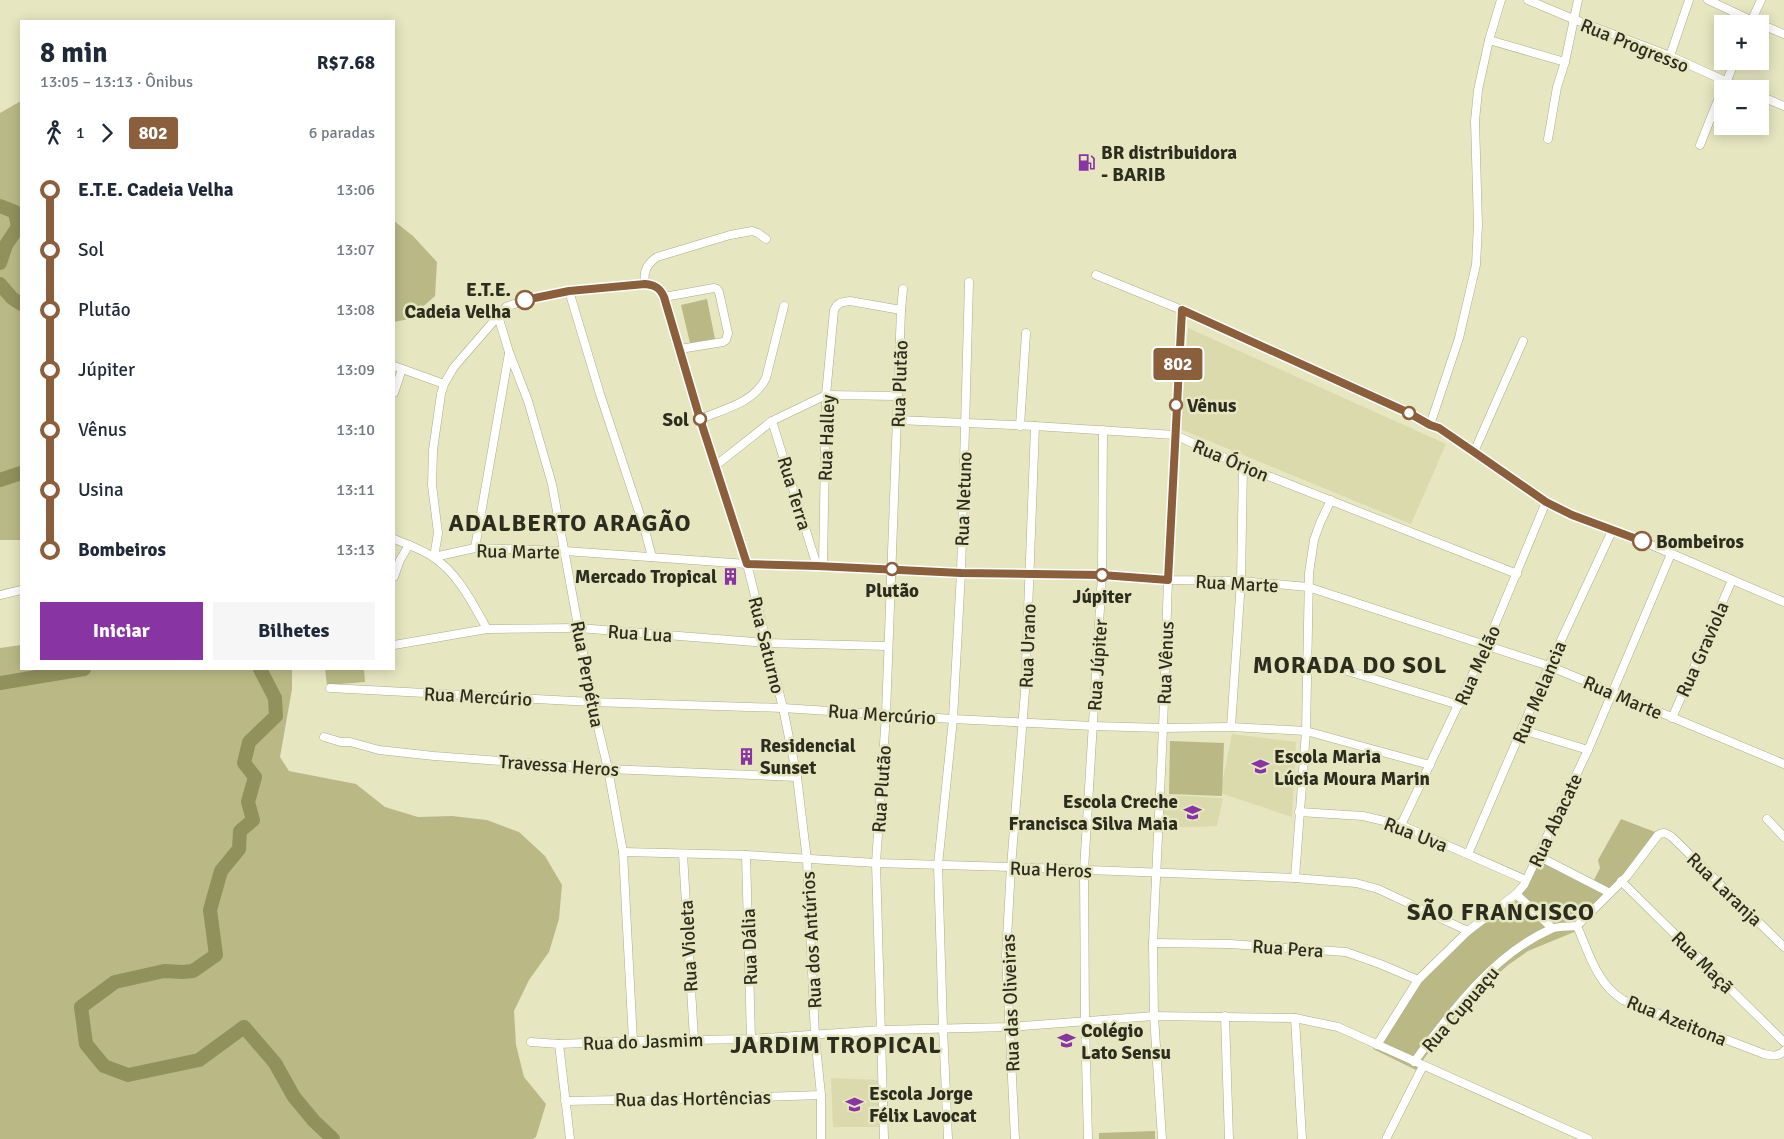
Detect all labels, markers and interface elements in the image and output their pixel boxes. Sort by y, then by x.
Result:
street label: Rua Progresso [1577,13,1692,79]
map controls [1714,15,1769,135]
button: + [1714,15,1769,70]
text: 8 min [40,36,108,70]
text: R$7.68 [317,51,375,75]
text: 13:05 – 13:13 · Ônibus [40,72,193,92]
button: − [1714,80,1769,135]
icon: walk [40,119,68,147]
icon: forward [93,119,121,147]
text: 802 [139,122,168,144]
text: 1 [76,123,85,143]
text: 6 paradas [309,123,375,143]
place label: BR distribuidora - BARIB [1101,141,1237,187]
fuel station icon: BR distribuidora - BARIB [1077,153,1097,173]
text: E.T.E. Cadeia Velha [78,178,234,202]
text: 13:06 [336,180,375,200]
text: Sol [78,238,104,262]
text: 13:07 [336,240,375,260]
place label: E.T.E. Cadeia Velha [404,278,511,324]
marker: E.T.E. Cadeia Velha [515,290,535,310]
text: Plutão [78,298,131,322]
text: 13:08 [336,300,375,320]
street label: Rua Plutão [886,340,914,428]
line badge: 802 [1149,348,1207,380]
text: 802 [1163,353,1193,375]
text: Júpiter [78,358,135,382]
text: 13:09 [336,360,375,380]
street label: Rua Halley [813,394,841,482]
place label: Vênus [1187,394,1236,418]
marker: Vênus [1169,398,1183,412]
unlabelled marker [1402,406,1416,420]
place label: Sol [663,408,689,432]
marker: Sol [693,412,707,426]
text: Vênus [78,418,127,442]
text: 13:10 [336,420,375,440]
street label: Rua Órion [1189,434,1272,488]
street label: Rua Netuno [950,451,978,547]
street label: Rua Terra [771,453,817,533]
text: Usina [78,478,124,502]
text: 13:11 [336,480,375,500]
district label: ADALBERTO ARAGÃO [449,508,691,538]
place label: Bombeiros [1656,530,1744,554]
marker: Bombeiros [1632,531,1652,551]
text: Bombeiros [78,538,166,562]
street label: Rua Marte [476,539,560,565]
text: 13:13 [336,540,375,560]
marker: Plutão [885,562,899,576]
place label: Mercado Tropical [575,565,717,589]
building icon: Mercado Tropical [721,566,741,586]
marker: Júpiter [1095,568,1109,582]
street label: Rua Marte [1195,570,1279,598]
place label: Plutão [865,579,919,603]
place label: Júpiter [1072,585,1132,609]
street label: Rua Saturno [742,594,790,697]
street label: Rua Graviola [1671,598,1735,701]
button: Iniciar [40,602,203,660]
button: Bilhetes [213,602,375,660]
street label: Rua Urano [1015,603,1041,689]
street label: Rua Júpiter [1083,618,1113,712]
street label: Rua Perpétua [565,619,609,730]
street label: Rua Lua [607,620,673,648]
street label: Rua Vênus [1153,621,1179,705]
street label: Rua Melão [1450,622,1506,709]
street label: Rua Melancia [1507,637,1572,748]
district label: MORADA DO SOL [1253,650,1447,680]
street label: Rua Marte [1579,671,1666,725]
street label: Rua Mercúrio [423,682,533,712]
street label: Rua Mercúrio [827,699,937,731]
place label: Residencial Sunset [760,734,856,780]
street label: Rua Plutão [867,744,897,834]
place label: Escola Maria Lúcia Moura Marin [1274,745,1430,791]
building icon: Residencial Sunset [736,746,756,766]
street label: Travessa Heros [498,750,620,782]
school or university icon: Escola Maria Lúcia Moura Marin [1250,757,1270,777]
street label: Rua Abacate [1524,770,1588,871]
place label: Escola Creche Francisca Silva Maia [1008,790,1178,836]
school or university icon: Escola Creche Francisca Silva Maia [1182,802,1202,822]
street label: Rua Uva [1380,812,1451,858]
street label: Rua Laranja [1681,848,1767,932]
street label: Rua Heros [1009,857,1093,883]
street label: Rua dos Antúrios [796,871,828,1009]
district label: SÃO FRANCISCO [1407,897,1595,927]
street label: Rua Violeta [675,899,703,993]
street label: Rua Dália [737,908,763,986]
street label: Rua Maçã [1666,926,1739,999]
street label: Rua das Oliveiras [997,933,1025,1072]
street label: Rua Pera [1251,935,1324,963]
street label: Rua Cupuaçu [1417,962,1505,1058]
street label: Rua Azeitona [1623,990,1730,1052]
place label: Colégio Lato Sensu [1081,1019,1171,1065]
street label: Rua do Jasmim [582,1028,704,1056]
district label: JARDIM TROPICAL [730,1030,942,1060]
school or university icon: Colégio Lato Sensu [1057,1031,1077,1051]
place label: Escola Jorge Félix Lavocat [869,1082,977,1128]
street label: Rua das Hortências [615,1086,771,1112]
school or university icon: Escola Jorge Félix Lavocat [845,1094,865,1114]

